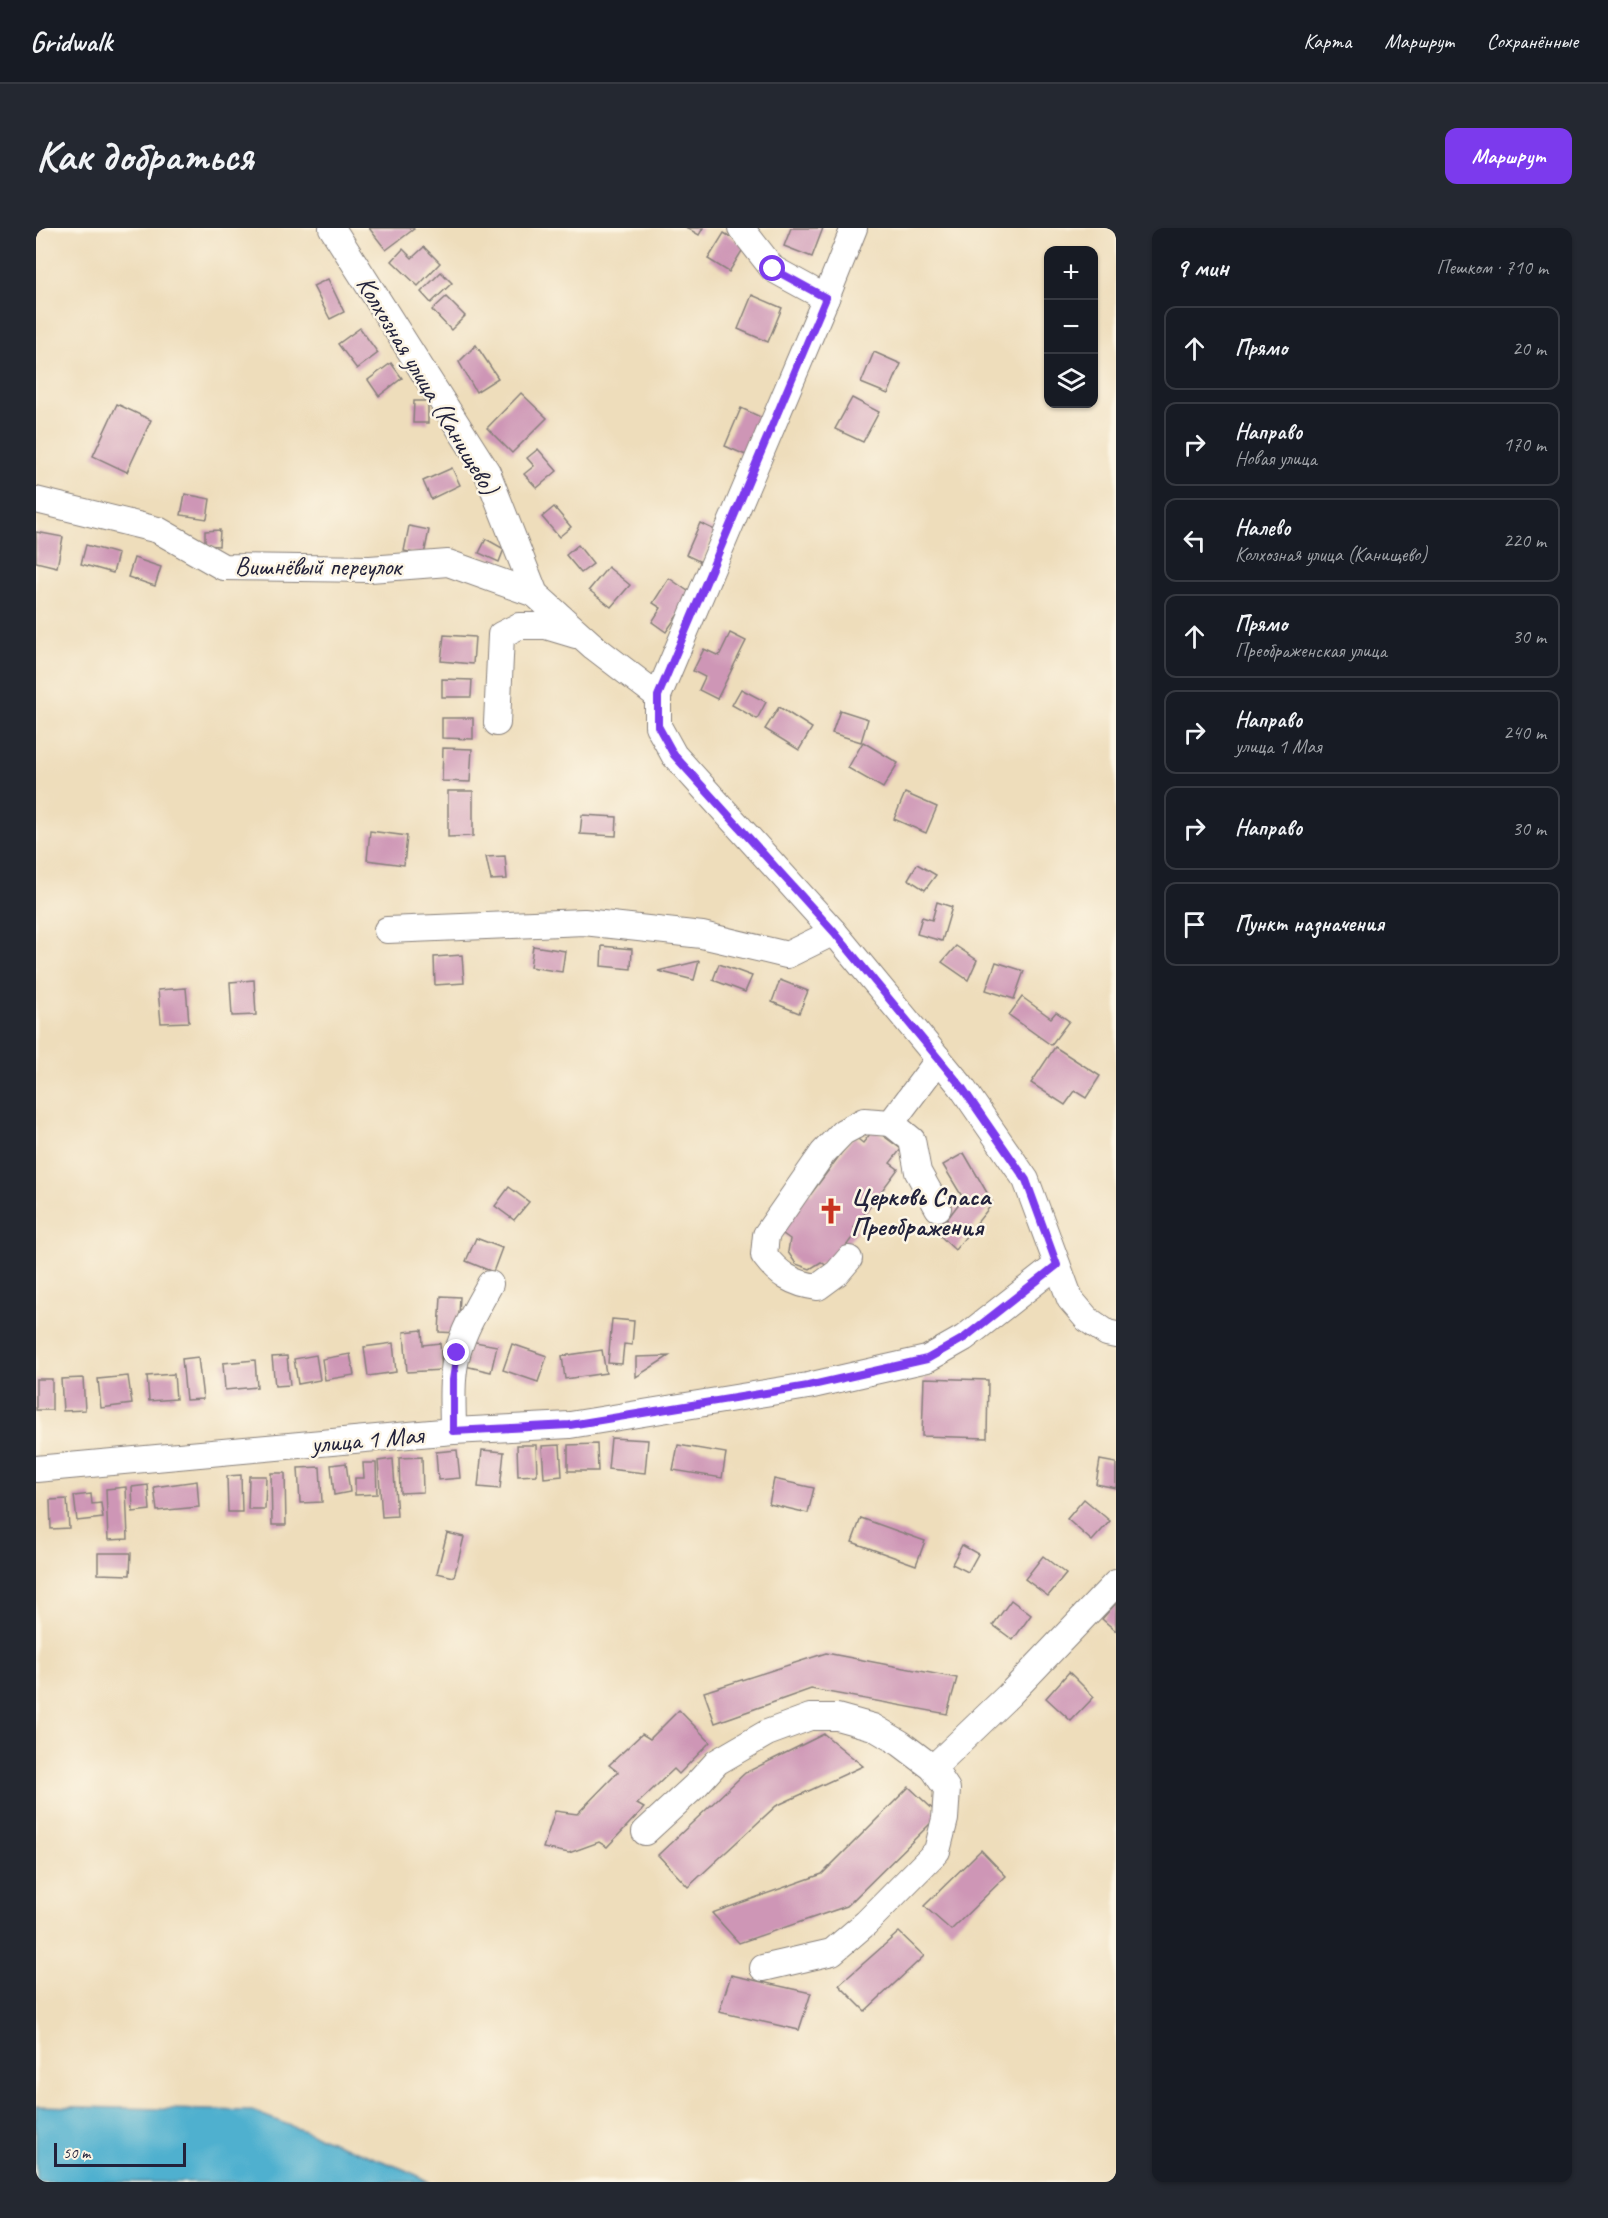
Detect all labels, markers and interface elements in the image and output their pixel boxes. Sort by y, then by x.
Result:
text: Gridwalk [30,24,112,59]
text: Карта [1303,28,1352,54]
text: Маршрут [1385,28,1454,54]
text: Сохранённые [1487,28,1578,54]
button: Маршрут [1445,128,1572,184]
text: Как добраться [36,130,253,183]
map controls [1044,246,1098,408]
button: + [1044,246,1098,300]
text: 9 мин [1176,251,1229,284]
route start [759,255,785,281]
text: Пешком · 710 m [1436,255,1548,280]
street label: Колхозная улица (Канищево) [349,270,507,502]
button: − [1044,300,1098,354]
icon: ahead [1178,332,1211,365]
text: Прямо [1235,334,1287,362]
text: 20 m [1512,336,1546,361]
button: layers [1044,354,1098,408]
text: Направо [1235,418,1302,446]
icon: right [1178,428,1211,461]
text: 170 m [1503,432,1546,457]
text: Новая улица [1235,446,1317,471]
text: Налево [1235,514,1291,542]
icon: left [1178,524,1211,557]
text: 220 m [1503,528,1546,553]
text: Колхозная улица (Канищево) [1235,542,1427,567]
street label: Вишнёвый переулок [235,550,404,583]
text: Прямо [1235,610,1287,638]
icon: ahead [1178,620,1211,653]
text: 30 m [1512,624,1546,649]
text: Преображенская улица [1235,638,1387,663]
text: Направо [1235,706,1302,734]
icon: right [1178,716,1211,749]
text: 240 m [1503,720,1546,745]
text: улица 1 Мая [1235,734,1321,759]
icon: right [1178,812,1211,845]
text: Направо [1235,814,1302,842]
text: 30 m [1512,816,1546,841]
icon: arrive [1178,908,1211,941]
text: Пункт назначения [1235,910,1384,938]
place label: Церковь Спаса Преображения [851,1180,993,1243]
church icon: Церковь Спаса Преображения [816,1196,846,1226]
route end [443,1339,469,1365]
street label: улица 1 Мая [308,1418,426,1461]
scale bar [54,2140,186,2168]
text: 50 m [63,2143,90,2163]

